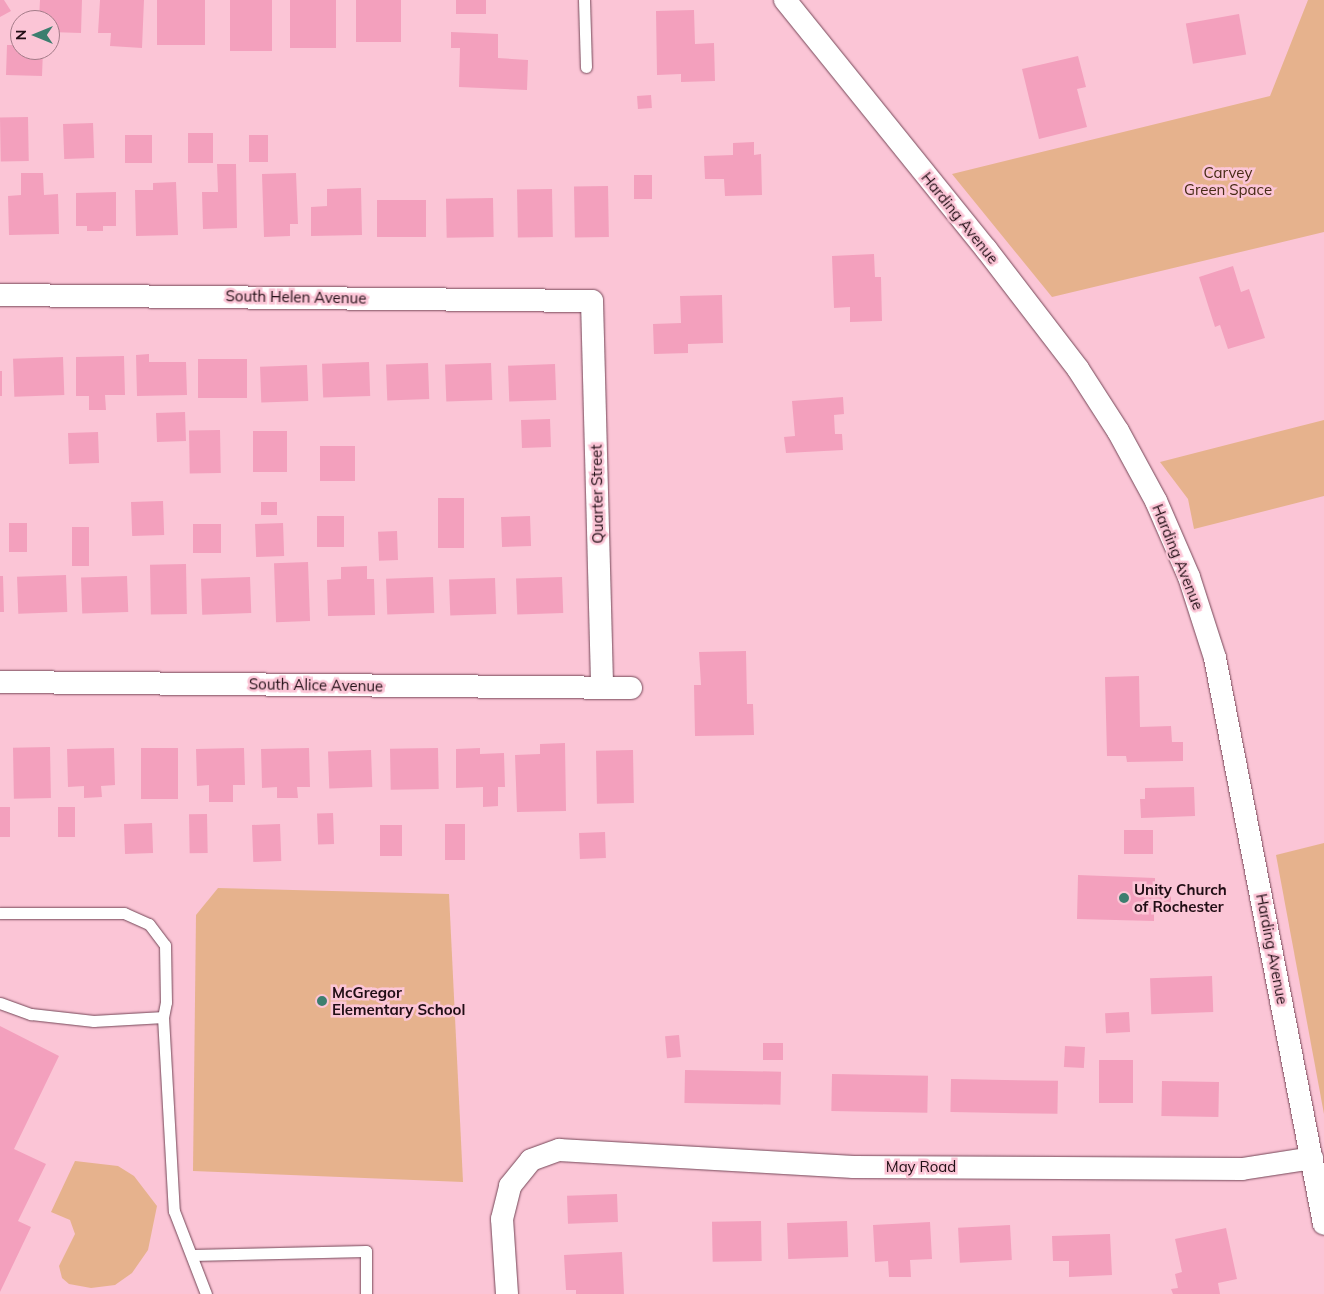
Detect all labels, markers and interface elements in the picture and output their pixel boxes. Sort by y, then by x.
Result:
north arrow [10,10,60,60]
text: N [12,30,30,40]
park label: Carvey Green Space [1184,163,1272,198]
street label: Harding Avenue [918,169,1002,267]
street label: South Helen Avenue [225,287,367,307]
street label: Quarter Street [587,444,607,544]
street label: Harding Avenue [1149,502,1207,612]
street label: South Alice Avenue [249,675,383,695]
place label: Unity Church of Rochester [1134,880,1227,915]
marker: Unity Church of Rochester [1118,892,1130,904]
street label: Harding Avenue [1252,892,1292,1006]
place label: McGregor Elementary School [332,983,465,1018]
marker: McGregor Elementary School [316,995,328,1007]
street label: May Road [886,1158,956,1176]

